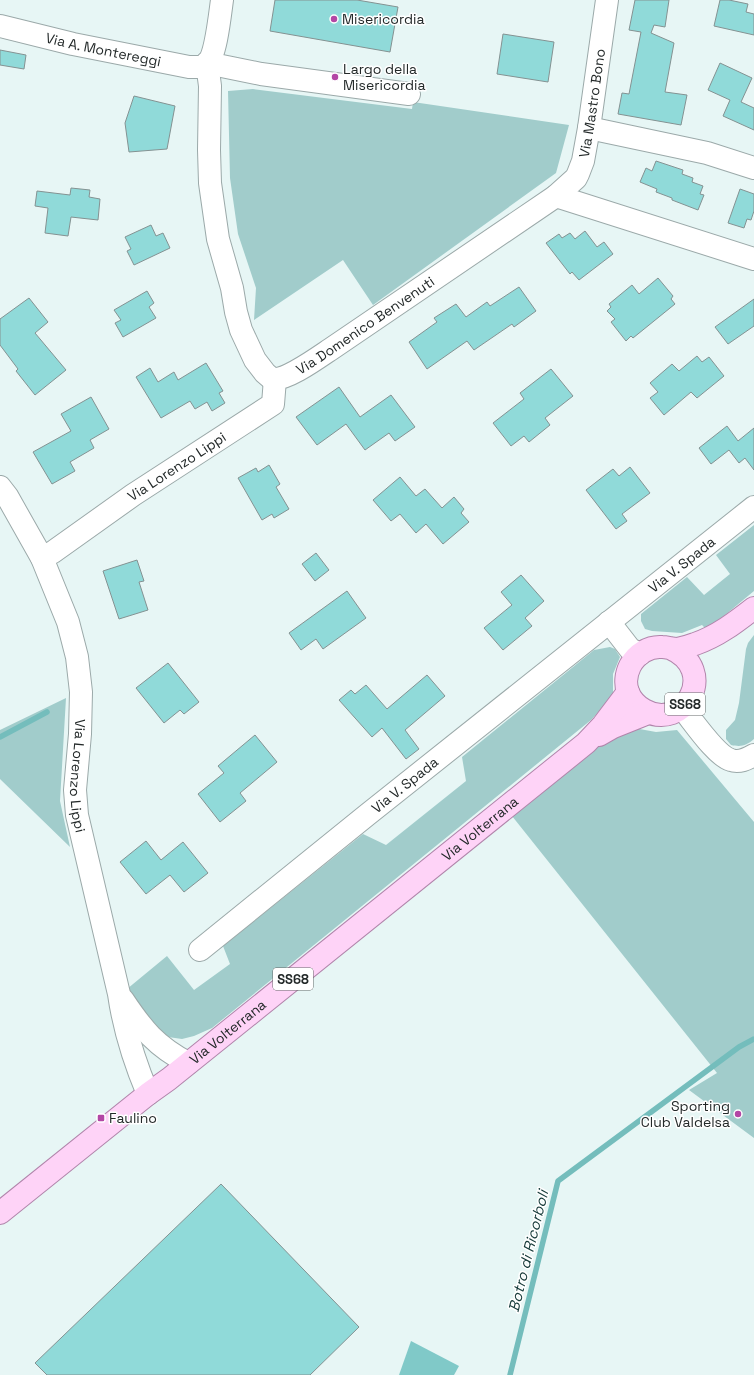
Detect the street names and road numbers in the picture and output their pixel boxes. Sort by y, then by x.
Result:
street label: Via A. Montereggi [44,29,163,70]
street label: Via Mastro Bono [575,47,609,159]
street label: Via Domenico Benvenuti [293,272,438,378]
street label: Via Lorenzo Lippi [124,428,229,505]
street label: Via V. Spada [645,532,719,597]
road number: SS68 [665,693,705,715]
street label: Via Lorenzo Lippi [66,719,90,834]
street label: Via V. Spada [368,753,442,817]
street label: Via Volterrana [438,792,522,865]
road number: SS68 [273,968,313,990]
street label: Via Volterrana [186,995,270,1068]

